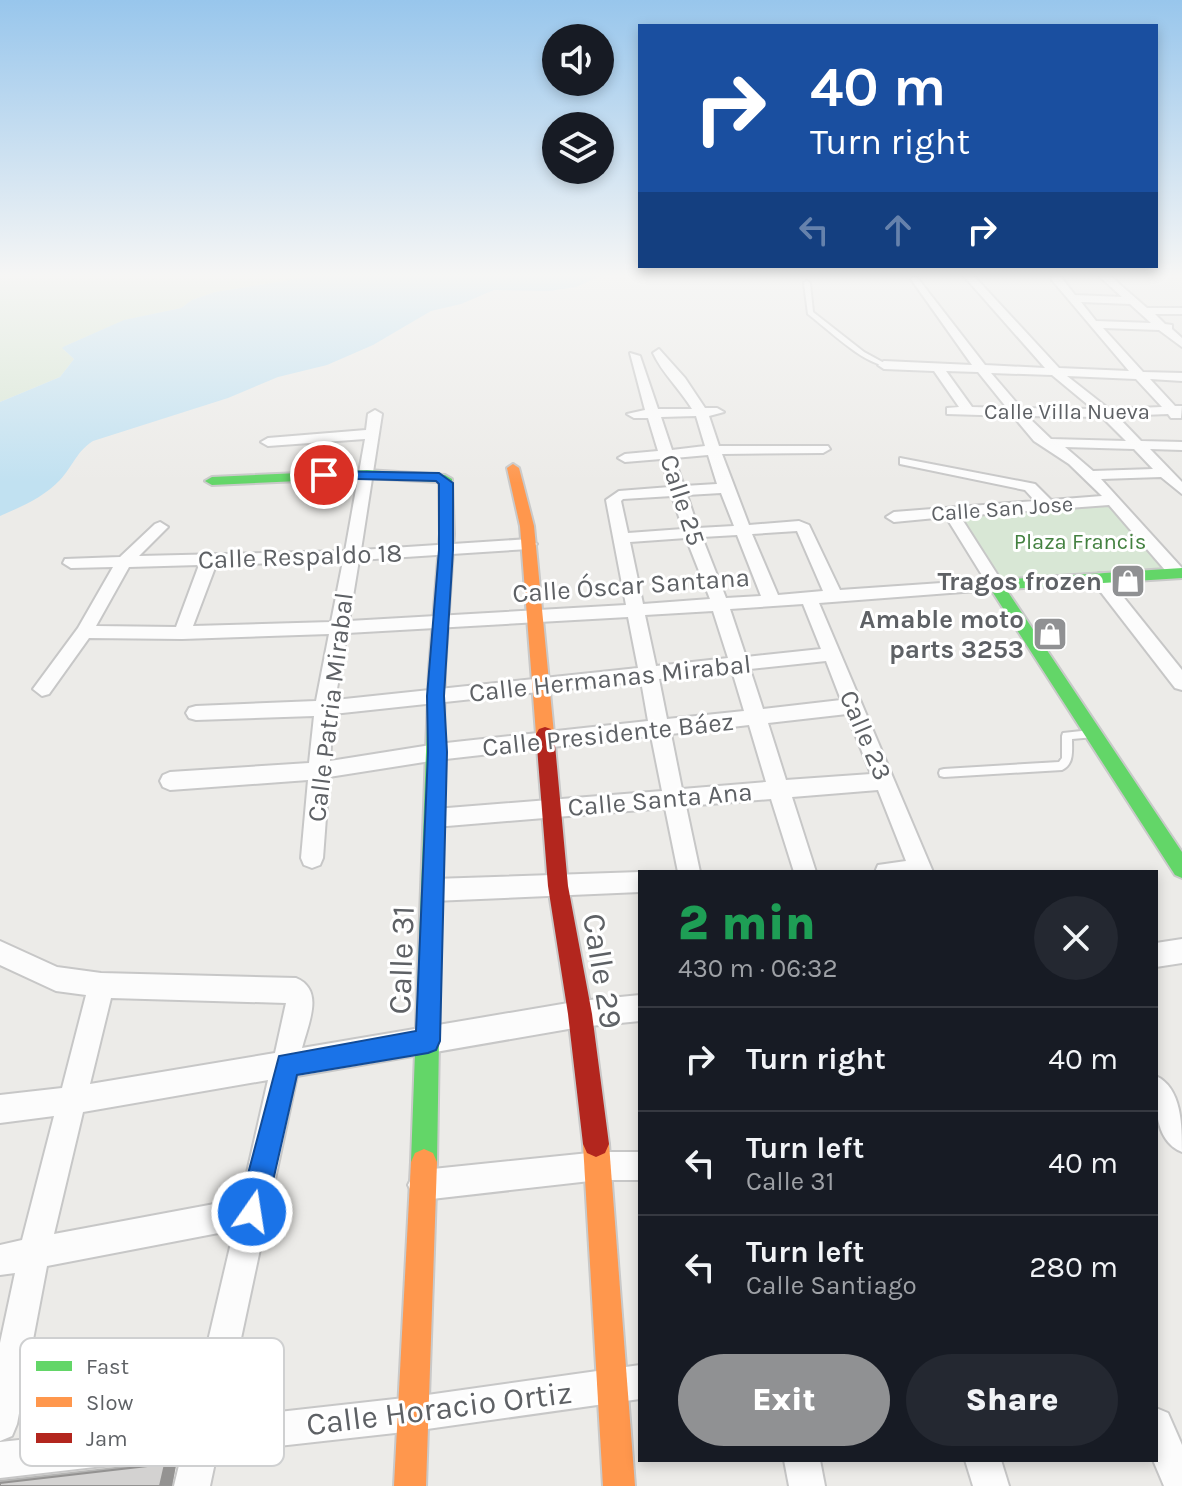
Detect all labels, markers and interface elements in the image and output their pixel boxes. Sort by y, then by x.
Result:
map controls [542,24,614,184]
button: sound [542,24,614,96]
text: 40 m [810,54,946,119]
icon: right [678,56,782,160]
button: layers [542,112,614,184]
text: Turn right [810,121,970,163]
icon: left [792,208,836,252]
icon: ahead [876,208,920,252]
icon: right [960,208,1004,252]
street label: Calle Villa Nueva [984,399,1150,425]
pin [290,441,358,509]
street label: Calle 25 [653,451,712,550]
icon: arrive [302,453,346,497]
street label: Calle San Jose [930,491,1074,527]
park label: Plaza Francis [1014,529,1146,555]
street label: Calle Respaldo 18 [197,537,403,576]
street label: Calle Óscar Santana [511,561,751,609]
shop icon: Tragos frozen [1109,562,1147,600]
place label: Tragos frozen [938,566,1102,597]
street label: Calle Patria Mirabal [301,591,360,824]
place label: Amable moto parts 3253 [859,604,1024,665]
shop icon: Amable moto parts 3253 [1031,615,1069,653]
street label: Calle Hermanas Mirabal [467,648,753,709]
street label: Calle 23 [833,686,898,785]
street label: Calle Presidente Báez [481,706,735,763]
street label: Calle Santa Ana [566,776,754,823]
text: 2 min [678,895,816,951]
button: close [1034,896,1118,980]
street label: Calle 31 [381,905,422,1015]
street label: Calle 29 [575,911,630,1031]
text: 430 m · 06:32 [678,953,838,984]
icon: right [678,1037,722,1081]
text: Turn right [746,1041,886,1077]
text: 40 m [1048,1041,1118,1077]
text: Turn left [746,1130,864,1166]
icon: left [678,1141,722,1185]
text: 40 m [1048,1145,1118,1181]
text: Calle 31 [746,1166,834,1197]
position arrow [210,1170,294,1254]
text: Turn left [746,1234,864,1270]
icon: left [678,1245,722,1289]
text: 280 m [1029,1249,1118,1285]
text: Calle Santiago [746,1270,917,1301]
legend [20,1338,284,1466]
text: Fast [86,1354,129,1380]
button: Exit [678,1354,890,1446]
button: Share [906,1354,1118,1446]
street label: Calle Horacio Ortiz [304,1374,574,1443]
text: Slow [86,1390,133,1416]
text: Jam [86,1426,128,1452]

